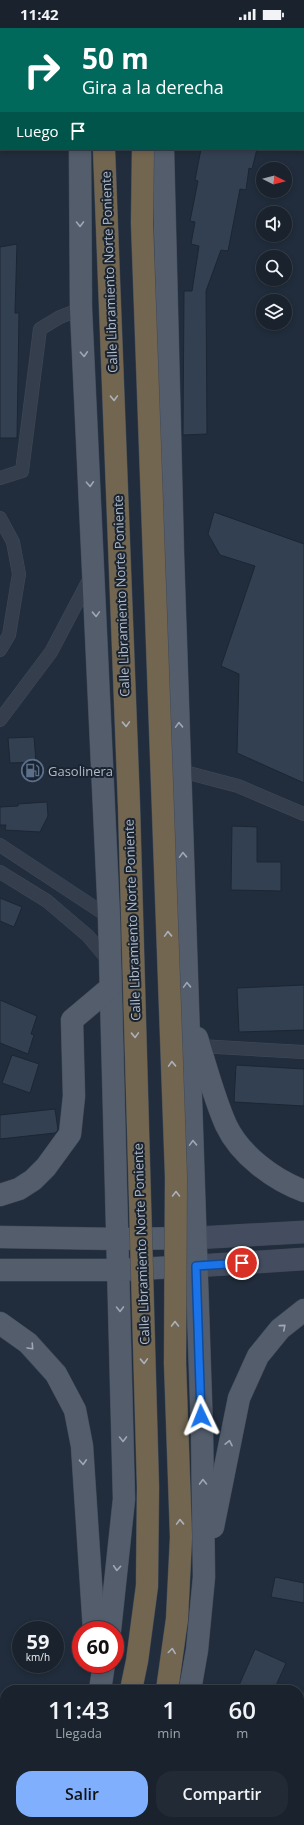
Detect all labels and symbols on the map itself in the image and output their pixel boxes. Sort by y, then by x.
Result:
north arrow [256,162,292,198]
street label: Calle Libramiento Norte Poniente [96,171,122,373]
one-way arrow [76,221,85,227]
one-way arrow [79,351,88,357]
one-way arrow [110,395,118,401]
one-way arrow [86,481,95,487]
street label: Calle Libramiento Norte Poniente [108,495,134,697]
one-way arrow [92,611,101,617]
one-way arrow [122,721,130,727]
one-way arrow [175,722,184,728]
fuel station icon: Gasolinera [19,758,45,784]
place label: Gasolinera [48,762,113,780]
street label: Calle Libramiento Norte Poniente [119,819,145,1021]
one-way arrow [179,852,188,858]
one-way arrow [163,931,172,937]
one-way arrow [183,982,191,988]
one-way arrow [131,1032,139,1038]
one-way arrow [168,1061,177,1067]
one-way arrow [188,1140,197,1146]
street label: Calle Libramiento Norte Poniente [128,1143,154,1345]
one-way arrow [172,1191,180,1197]
pin [225,1246,259,1280]
one-way arrow [115,1306,124,1312]
one-way arrow [171,1321,180,1327]
one-way arrow [278,1325,286,1332]
one-way arrow [26,1342,33,1349]
one-way arrow [140,1358,148,1364]
position arrow [180,1395,222,1437]
one-way arrow [118,1436,127,1442]
one-way arrow [224,1439,232,1446]
one-way arrow [79,1459,88,1465]
one-way arrow [199,1479,207,1485]
one-way arrow [176,1519,184,1525]
one-way arrow [112,1565,121,1571]
speed limit sign: 60 [72,1621,124,1673]
one-way arrow [167,1648,176,1654]

